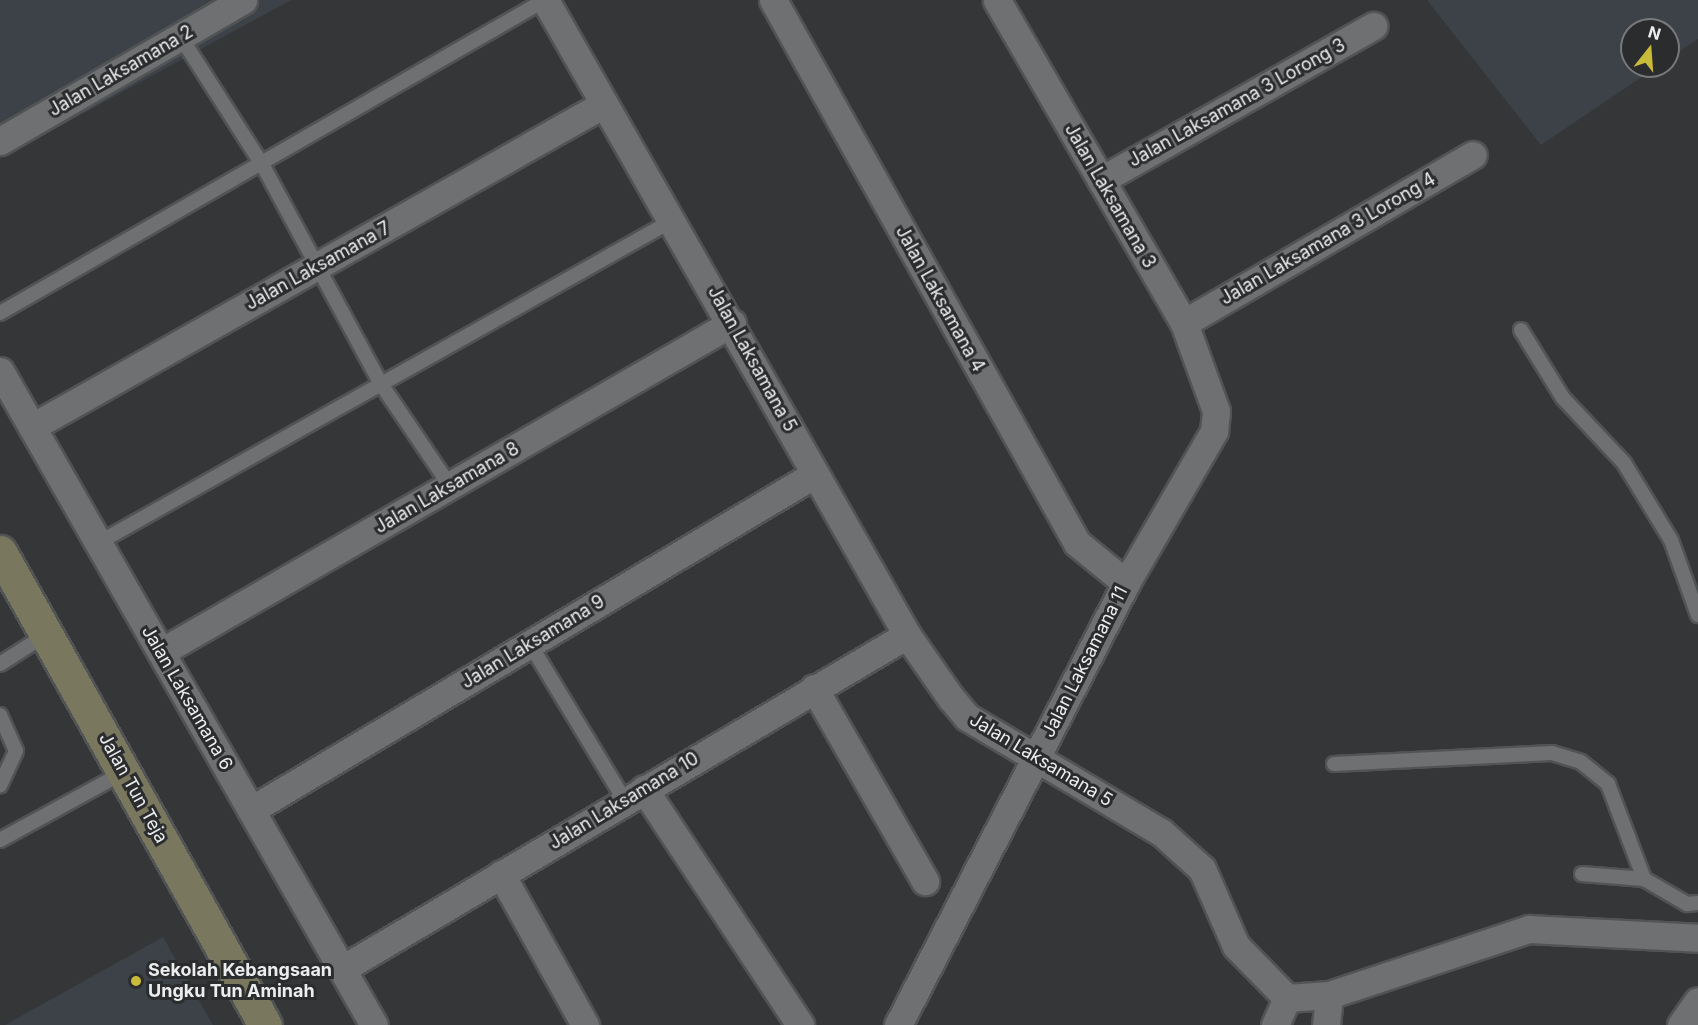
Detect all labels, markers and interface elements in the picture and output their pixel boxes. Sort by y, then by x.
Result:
north arrow [1620,18,1680,78]
street label: Jalan Laksamana 2 [45,21,197,121]
text: N [1646,21,1663,44]
street label: Jalan Laksamana 3 Lorong 3 [1125,34,1349,172]
street label: Jalan Laksamana 3 [1060,120,1160,272]
street label: Jalan Laksamana 3 Lorong 4 [1217,168,1439,310]
street label: Jalan Laksamana 7 [242,217,394,315]
street label: Jalan Laksamana 4 [891,222,989,376]
street label: Jalan Laksamana 5 [703,283,801,435]
street label: Jalan Laksamana 8 [371,438,523,538]
street label: Jalan Laksamana 11 [1038,583,1132,741]
street label: Jalan Laksamana 9 [458,591,608,693]
street label: Jalan Laksamana 6 [137,622,237,774]
street label: Jalan Laksamana 5 [966,709,1116,811]
street label: Jalan Tun Teja [94,729,172,847]
street label: Jalan Laksamana 10 [545,748,703,854]
place label: Sekolah Kebangsaan Ungku Tun Aminah [148,960,332,1002]
marker: Sekolah Kebangsaan Ungku Tun Aminah [129,974,143,988]

